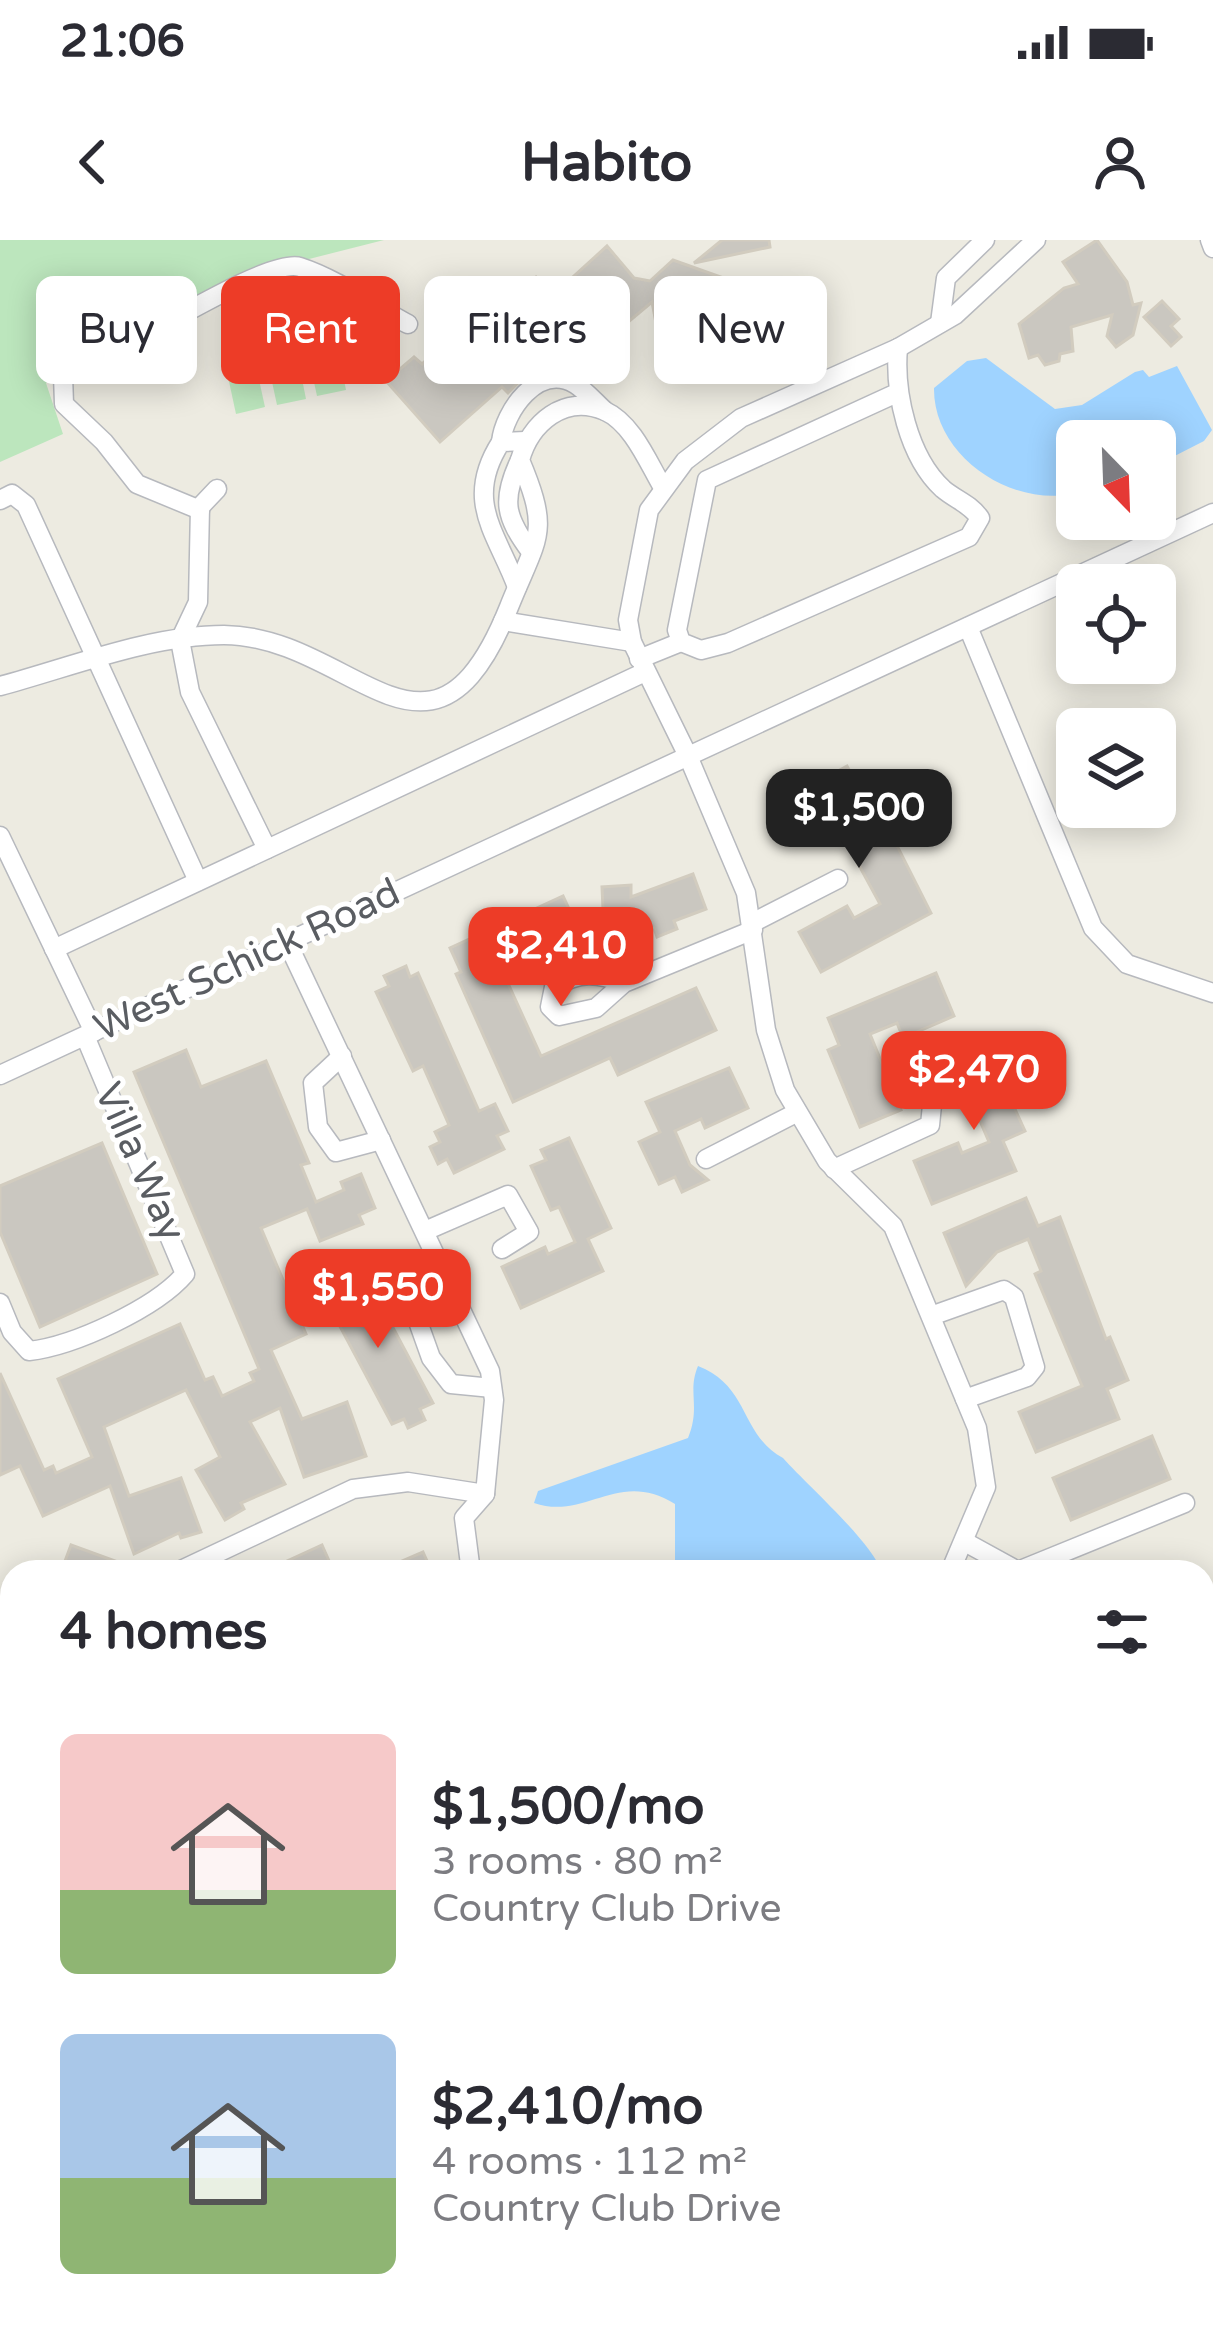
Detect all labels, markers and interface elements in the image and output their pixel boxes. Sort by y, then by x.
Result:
text: 21:06 [60,15,185,69]
icon: back [60,129,126,195]
icon: person [1087,129,1153,195]
text: Habito [521,130,692,195]
chip: Buy [36,276,197,384]
chip: Rent [221,276,400,384]
chip: Filters [424,276,630,384]
chip: New [654,276,827,384]
north arrow [1056,420,1176,540]
map controls [1056,420,1176,828]
button: locate [1056,564,1176,684]
button: layers [1056,708,1176,828]
pin: $1,500 [761,769,957,871]
text: $1,500 [793,784,925,831]
street label: West Schick Road [87,869,407,1051]
pin: $2,410 [463,907,659,1009]
text: $2,410 [495,922,627,969]
pin: $2,470 [876,1031,1072,1133]
text: $2,470 [908,1046,1040,1093]
street label: Villa Way [84,1076,196,1248]
pin: $1,550 [280,1249,476,1351]
text: $1,550 [312,1264,444,1311]
icon: filters [1089,1599,1155,1665]
text: 4 homes [60,1601,268,1663]
text: $1,500/mo [432,1776,704,1838]
icon: home [156,1782,300,1926]
text: 3 rooms · 80 m² [432,1838,723,1885]
text: Country Club Drive [432,1885,782,1932]
text: $2,410/mo [432,2076,703,2138]
icon: home [156,2082,300,2226]
text: 4 rooms · 112 m² [432,2138,747,2185]
text: Country Club Drive [432,2185,782,2232]

